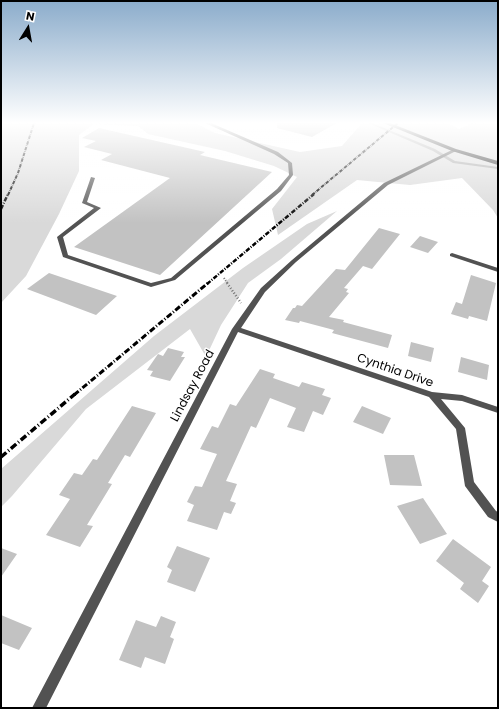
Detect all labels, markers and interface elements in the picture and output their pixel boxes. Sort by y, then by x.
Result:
north arrow [8,8,48,48]
text: N [25,8,36,25]
street label: Lindsay Road [168,348,218,424]
street label: Cynthia Drive [355,351,435,391]

